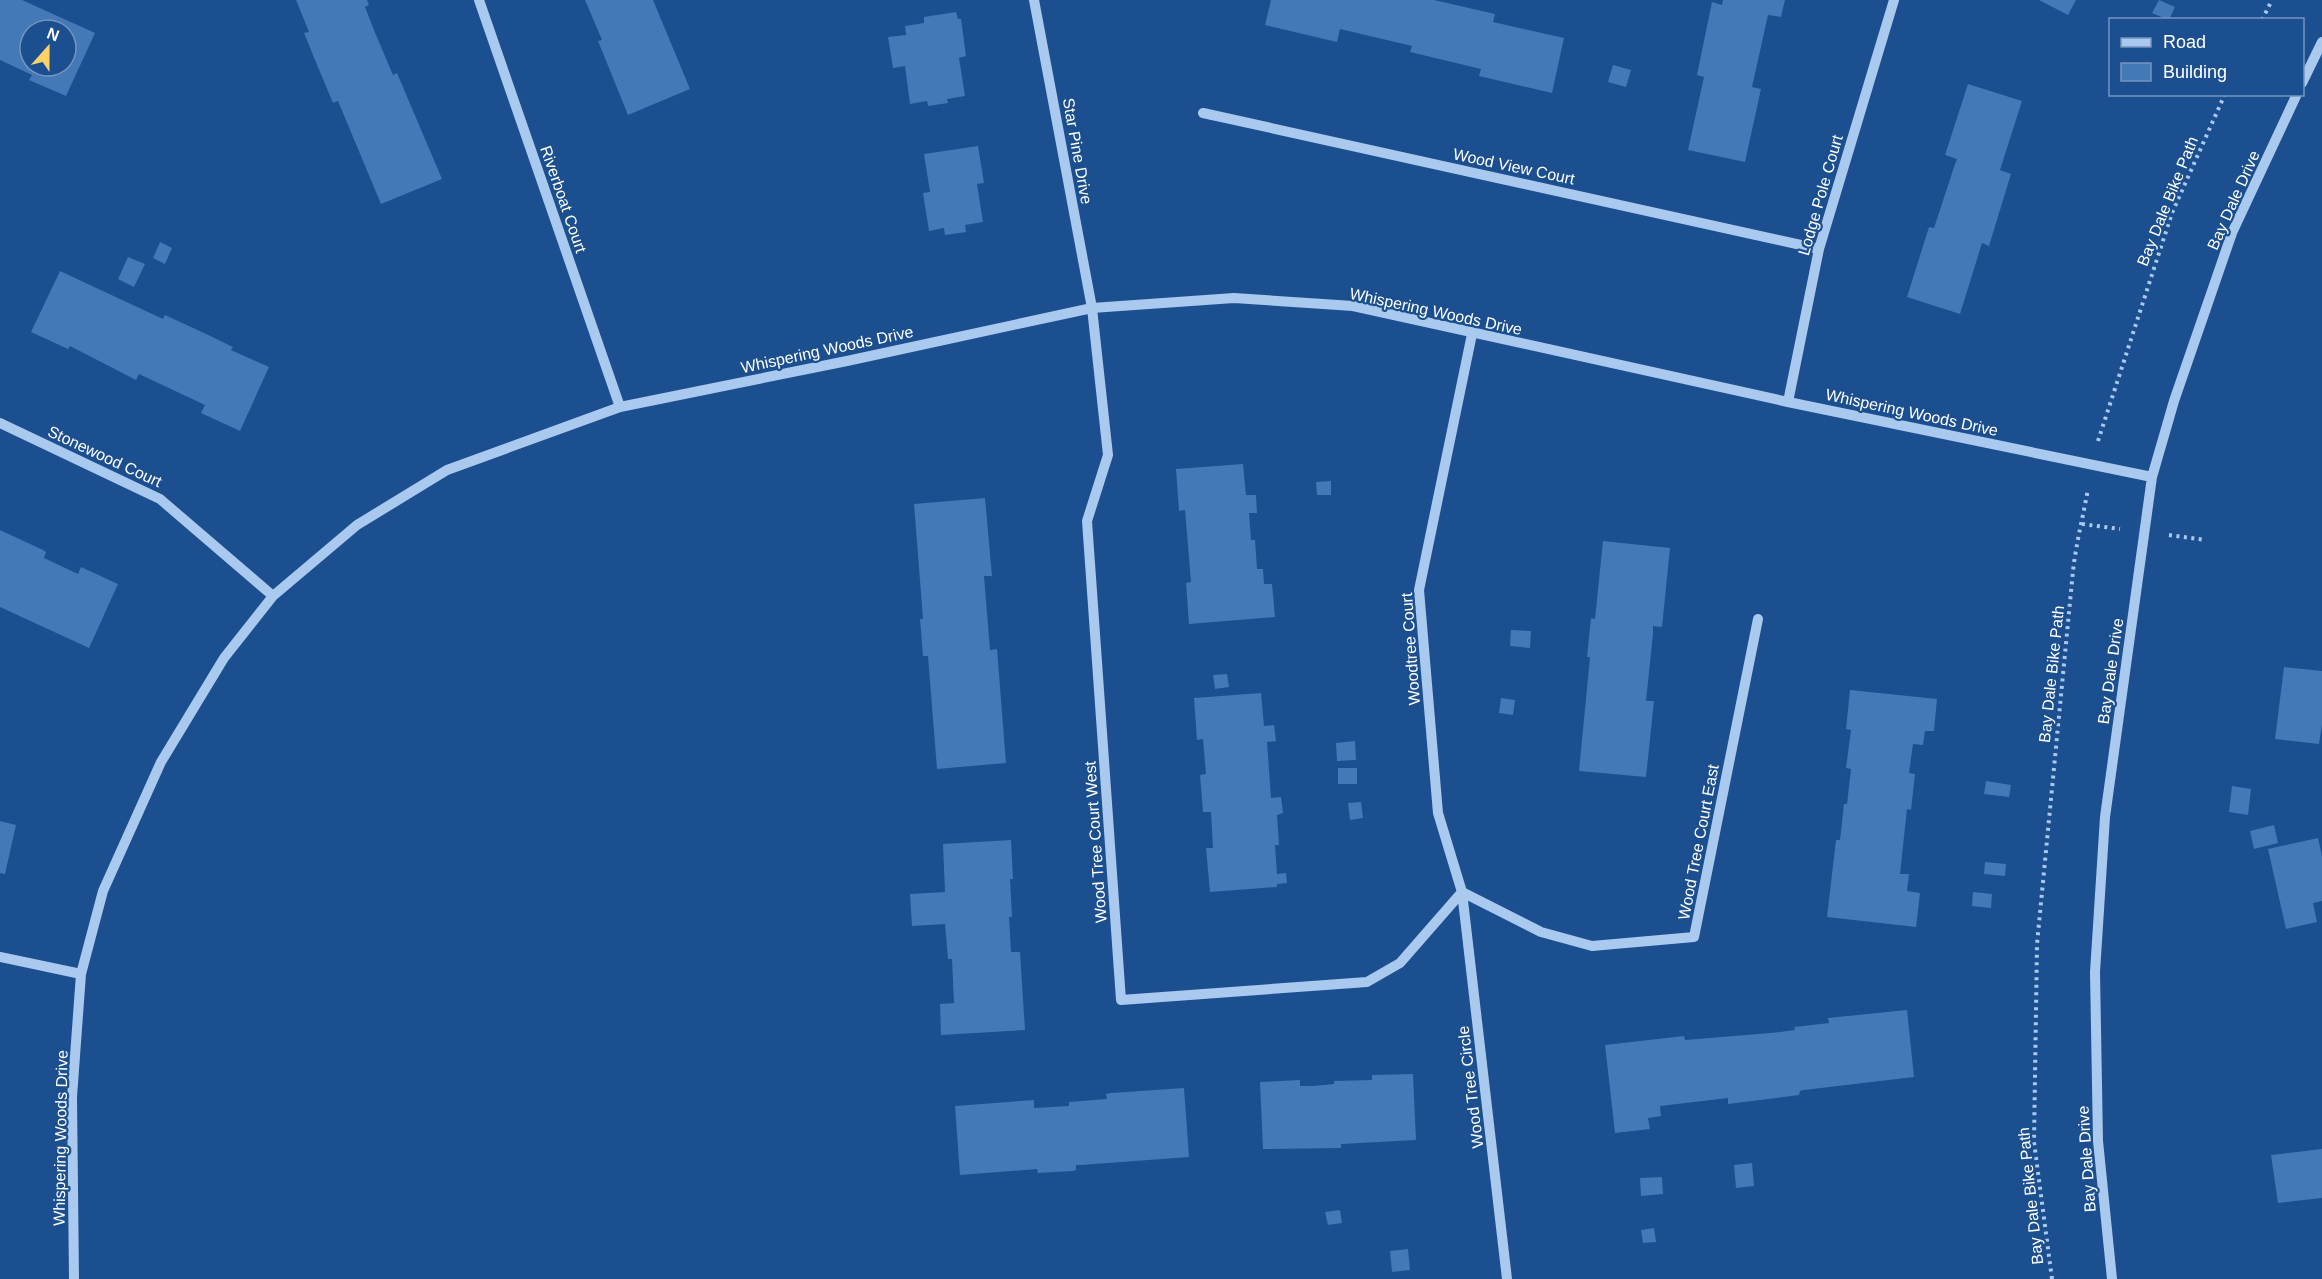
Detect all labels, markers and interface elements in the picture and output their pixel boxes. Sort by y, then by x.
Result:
north arrow [18,18,78,78]
legend [2109,18,2304,96]
text: N [45,24,62,44]
text: Road [2163,32,2206,52]
text: Building [2163,62,2227,82]
street label: Star Pine Drive [1060,97,1095,206]
street label: Lodge Pole Court [1795,132,1846,257]
street label: Bay Dale Bike Path [2134,134,2201,268]
street label: Riverboat Court [537,143,590,255]
street label: Wood View Court [1452,145,1577,188]
street label: Bay Dale Drive [2204,148,2263,252]
street label: Whispering Woods Drive [1348,285,1524,338]
street label: Whispering Woods Drive [739,323,915,376]
street label: Whispering Woods Drive [1824,386,2000,439]
street label: Stonewood Court [45,423,165,491]
street label: Woodtree Court [1398,592,1423,706]
street label: Bay Dale Bike Path [2036,605,2067,743]
street label: Bay Dale Drive [2095,617,2126,725]
street label: Wood Tree Court West [1081,760,1110,923]
street label: Wood Tree Court East [1675,762,1722,921]
street label: Wood Tree Circle [1455,1025,1486,1149]
street label: Whispering Woods Drive [50,1050,71,1226]
street label: Bay Dale Drive [2074,1105,2099,1213]
street label: Bay Dale Bike Path [2015,1127,2046,1265]

